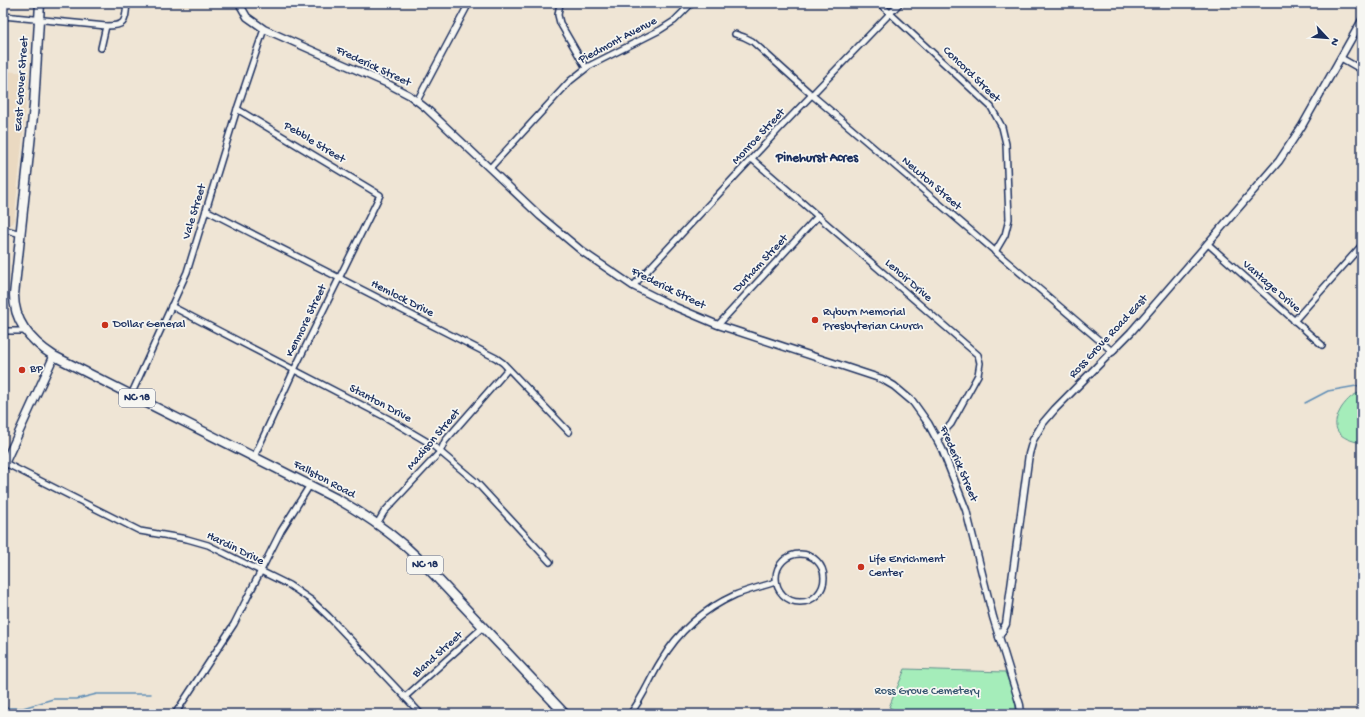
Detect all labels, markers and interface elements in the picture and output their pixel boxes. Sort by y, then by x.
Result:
street label: Piedmont Avenue [576,14,660,68]
north arrow [1307,18,1347,58]
street label: East Grover Street [12,35,32,132]
text: N [1327,36,1341,47]
street label: Frederick Street [332,43,414,91]
street label: Concord Street [939,44,1004,107]
street label: Monroe Street [729,105,789,168]
street label: Pebble Street [280,119,348,167]
district label: Pinehurst Acres [775,151,859,166]
street label: Newton Street [898,154,965,215]
street label: Vale Street [180,182,210,242]
street label: Durham Street [730,231,792,297]
street label: Lenoir Drive [881,257,935,306]
street label: Vantage Drive [1238,257,1304,317]
street label: Frederick Street [628,265,708,314]
street label: Hemlock Drive [368,277,437,321]
street label: Kenmore Street [283,282,331,359]
street label: Ross Grove Road East [1067,292,1152,382]
place label: Ryburn Memorial Presbyterian Church [822,306,924,334]
marker: Ryburn Memorial Presbyterian Church [810,315,820,325]
place label: Dollar General [112,318,186,332]
marker: Dollar General [100,320,110,330]
place label: BP [29,363,43,377]
marker: BP [17,365,27,375]
street label: Stanton Drive [346,382,414,427]
road number: NC 18 [119,389,155,407]
street label: Madison Street [404,406,464,474]
street label: Frederick Street [935,423,981,505]
street label: Fallston Road [290,457,358,503]
street label: Hardin Drive [204,529,267,569]
place label: Life Enrichment Center [869,553,946,581]
road number: NC 18 [407,556,443,574]
marker: Life Enrichment Center [856,562,866,572]
street label: Bland Street [409,628,467,682]
park label: Ross Grove Cemetery [874,685,980,699]

